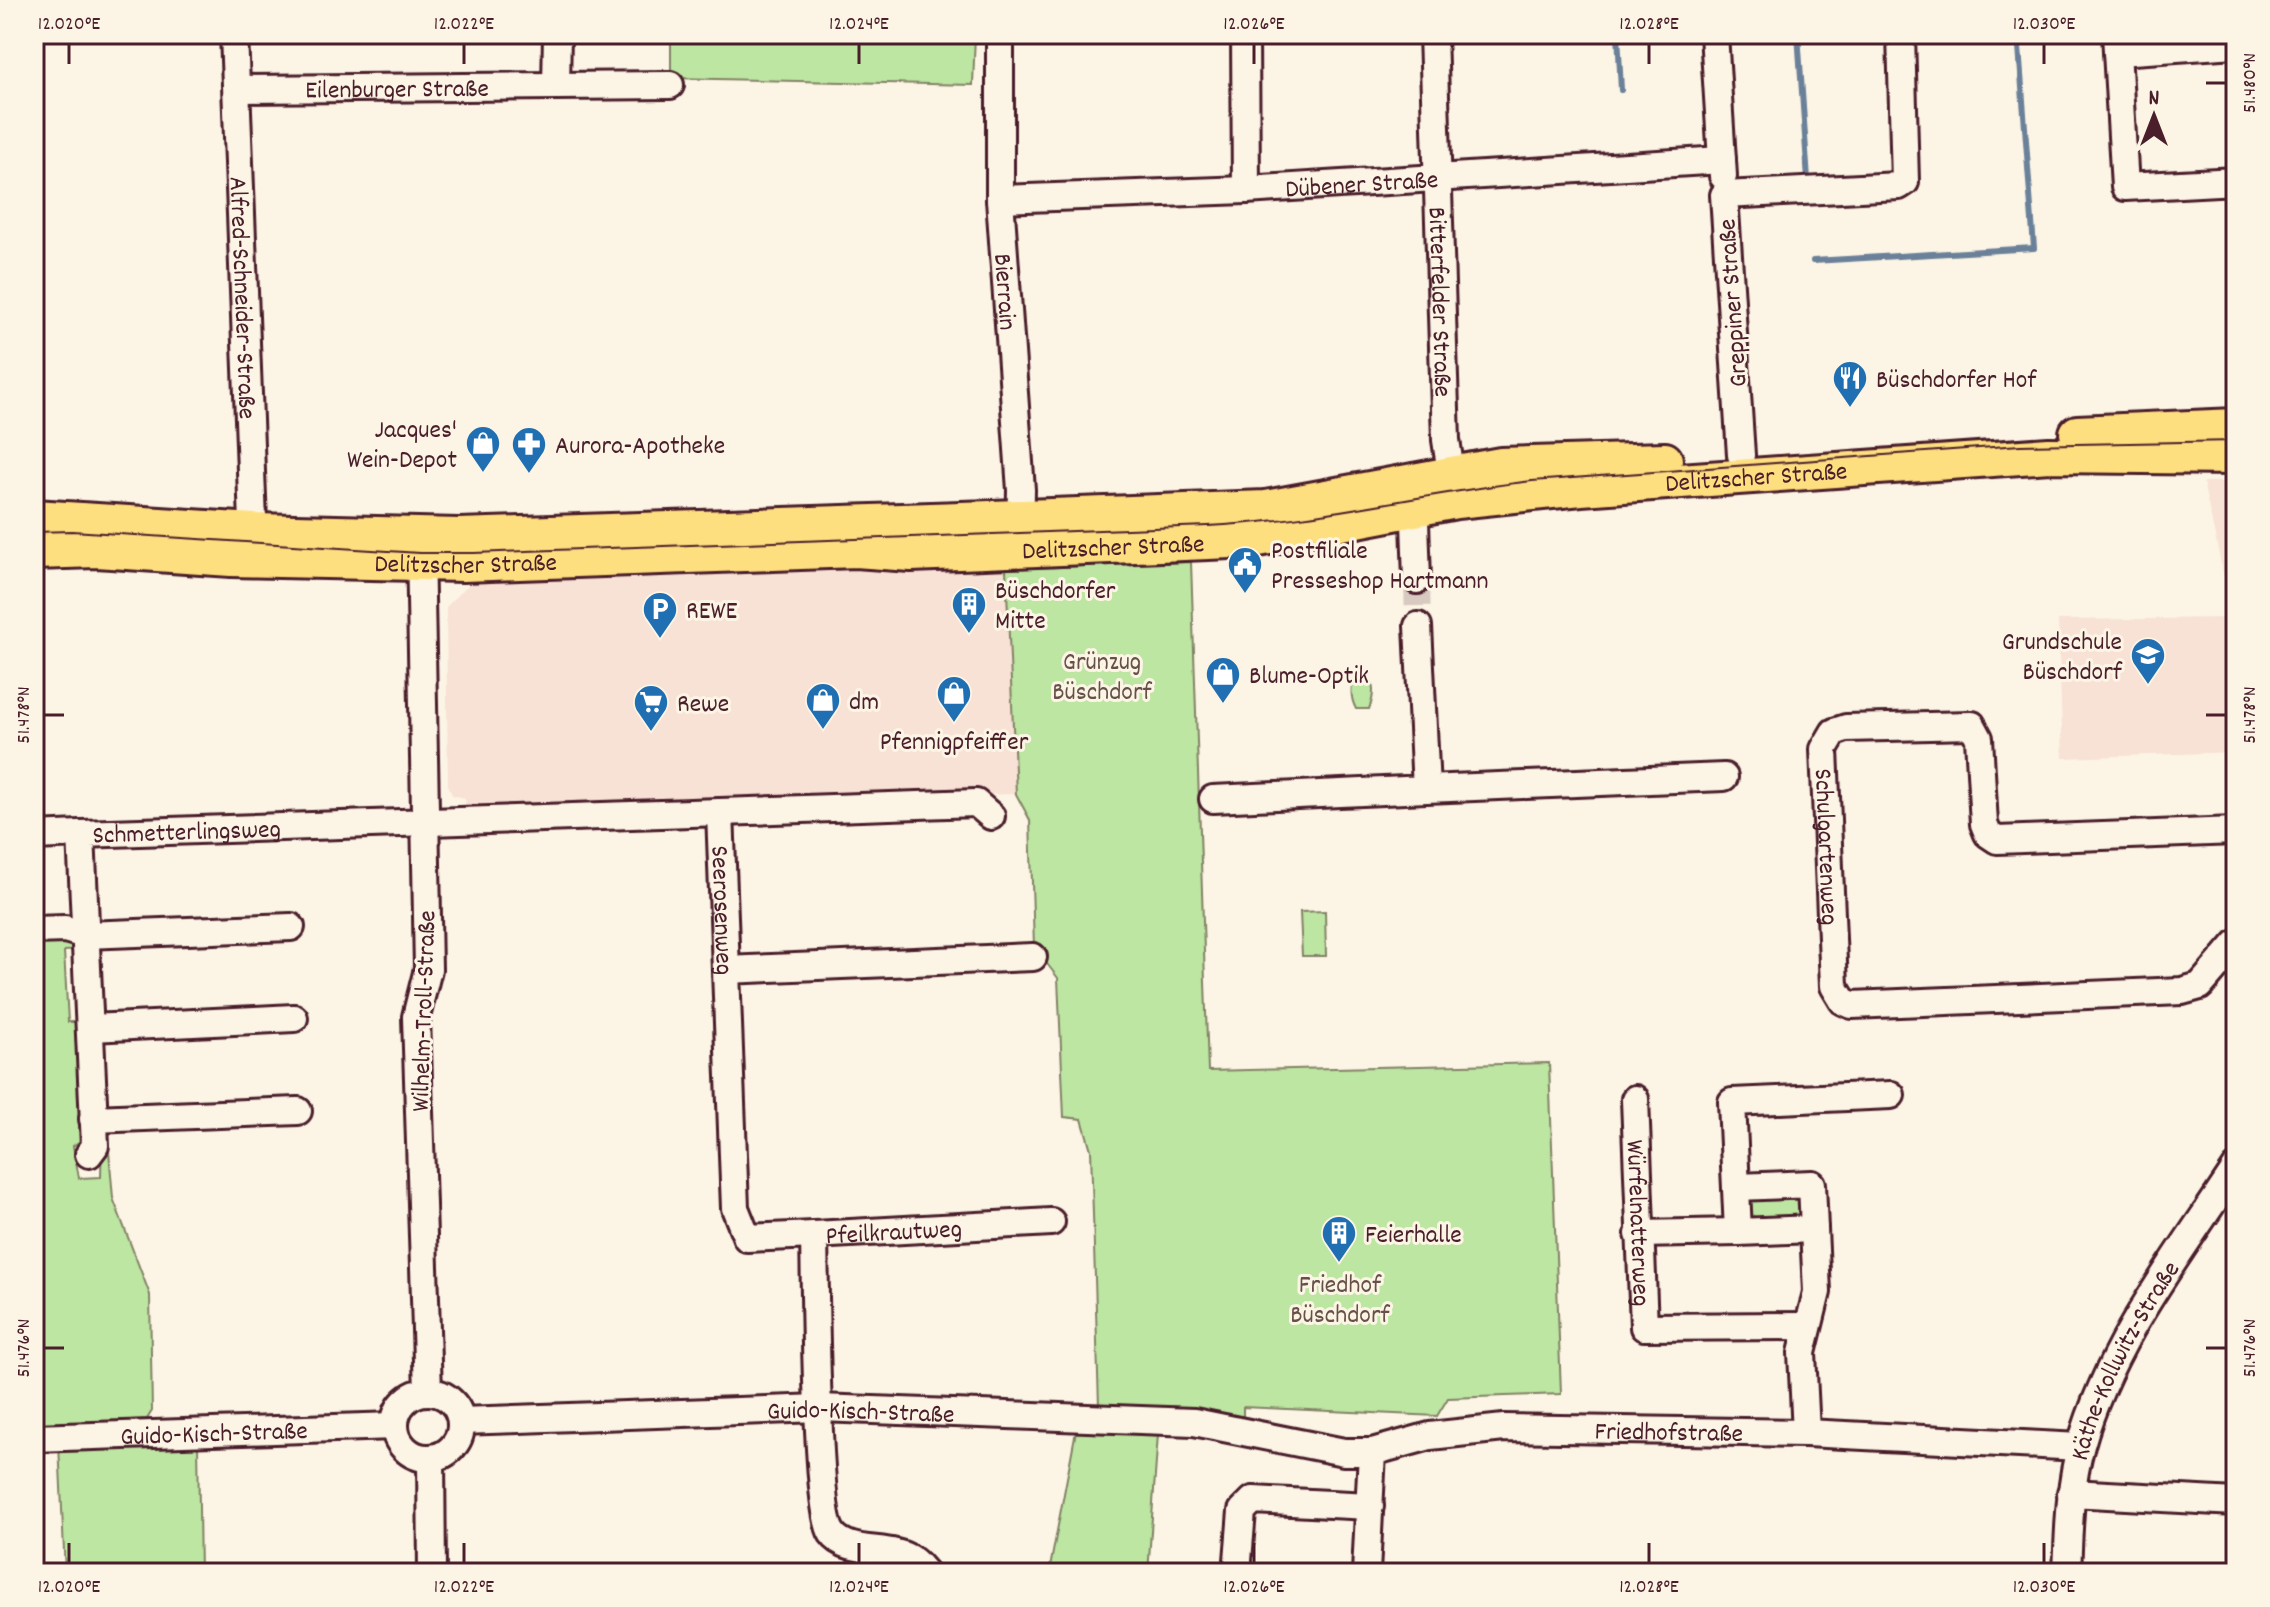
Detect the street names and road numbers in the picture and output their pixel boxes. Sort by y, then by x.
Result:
street label: Eilenburger Straße [305,72,489,110]
street label: Dübener Straße [1284,163,1439,209]
street label: Alfred-Schneider-Straße [218,176,264,420]
street label: Bitterfelder Straße [1417,206,1460,398]
street label: Greppiner Straße [1710,217,1759,388]
street label: Bierrain [982,252,1024,332]
street label: Delitzscher Straße [1664,454,1849,504]
street label: Delitzscher Straße [1021,527,1205,572]
street label: Delitzscher Straße [374,546,558,586]
street label: Schulgartenweg [1803,768,1846,926]
street label: Schmetterlingsweg [92,812,282,856]
street label: Seerosenweg [699,845,741,976]
street label: Wilhelm-Troll-Straße [403,910,448,1113]
street label: Würfelnatterweg [1615,1139,1658,1307]
street label: Pfeilkrautweg [825,1212,963,1256]
street label: Käthe-Kollwitz-Straße [2063,1254,2191,1465]
street label: Guido-Kisch-Straße [766,1393,955,1435]
street label: Guido-Kisch-Straße [120,1414,308,1457]
street label: Friedhofstraße [1594,1415,1743,1454]

